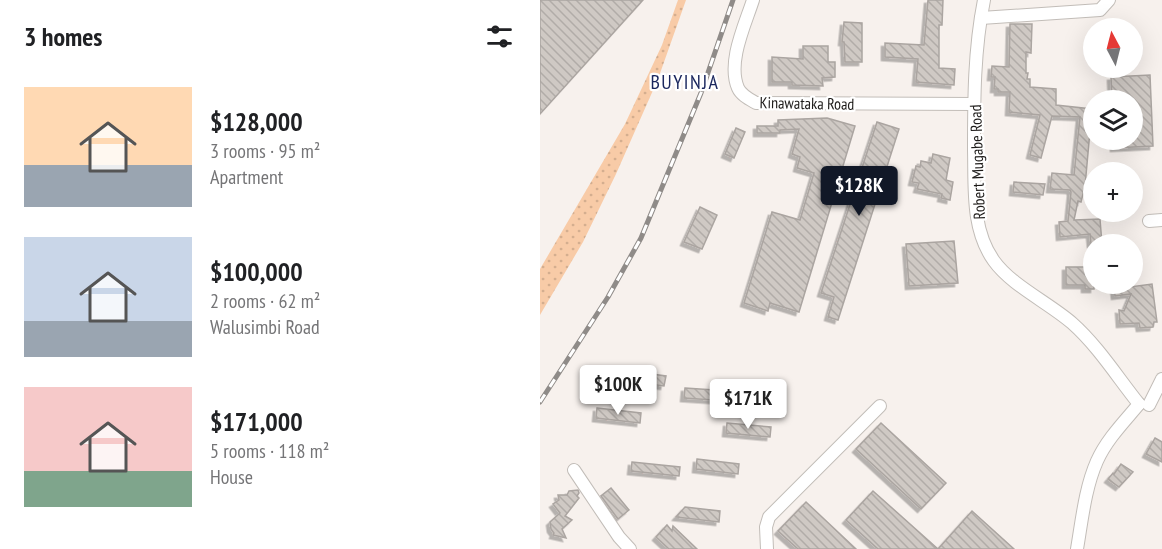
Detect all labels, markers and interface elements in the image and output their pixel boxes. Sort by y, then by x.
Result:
north arrow [1083,18,1143,78]
map controls [1083,18,1143,294]
text: 3 homes [24,20,102,53]
icon: filters [483,20,516,53]
district label: BUYINJA [650,69,720,95]
button: layers [1083,90,1143,150]
street label: Kinawataka Road [759,92,855,114]
street label: Robert Mugabe Road [965,104,989,220]
text: $128,000 [210,105,303,138]
icon: home [72,111,144,183]
text: 3 rooms · 95 m² [210,138,320,164]
button: + [1083,162,1143,222]
text: Apartment [210,164,283,190]
pin: $128K [817,166,901,217]
text: $128K [835,172,883,198]
button: − [1083,234,1143,294]
text: $100,000 [210,255,303,288]
icon: home [72,261,144,333]
text: 2 rooms · 62 m² [210,288,320,314]
text: Walusimbi Road [210,314,320,340]
pin: $100K [576,365,660,416]
text: $100K [594,371,642,397]
pin: $171K [706,379,790,430]
text: $171K [724,385,772,411]
text: $171,000 [210,405,303,438]
icon: home [72,411,144,483]
text: 5 rooms · 118 m² [210,438,329,464]
text: House [210,464,253,490]

